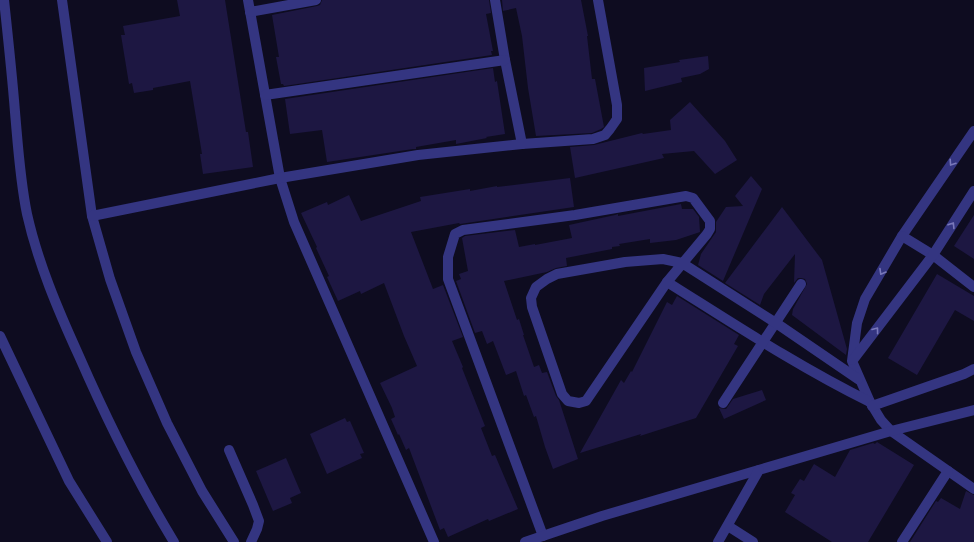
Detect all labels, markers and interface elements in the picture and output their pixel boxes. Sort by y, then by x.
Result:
one-way arrow [949,159,957,166]
one-way arrow [947,223,954,230]
one-way arrow [879,268,886,275]
one-way arrow [871,328,878,335]

